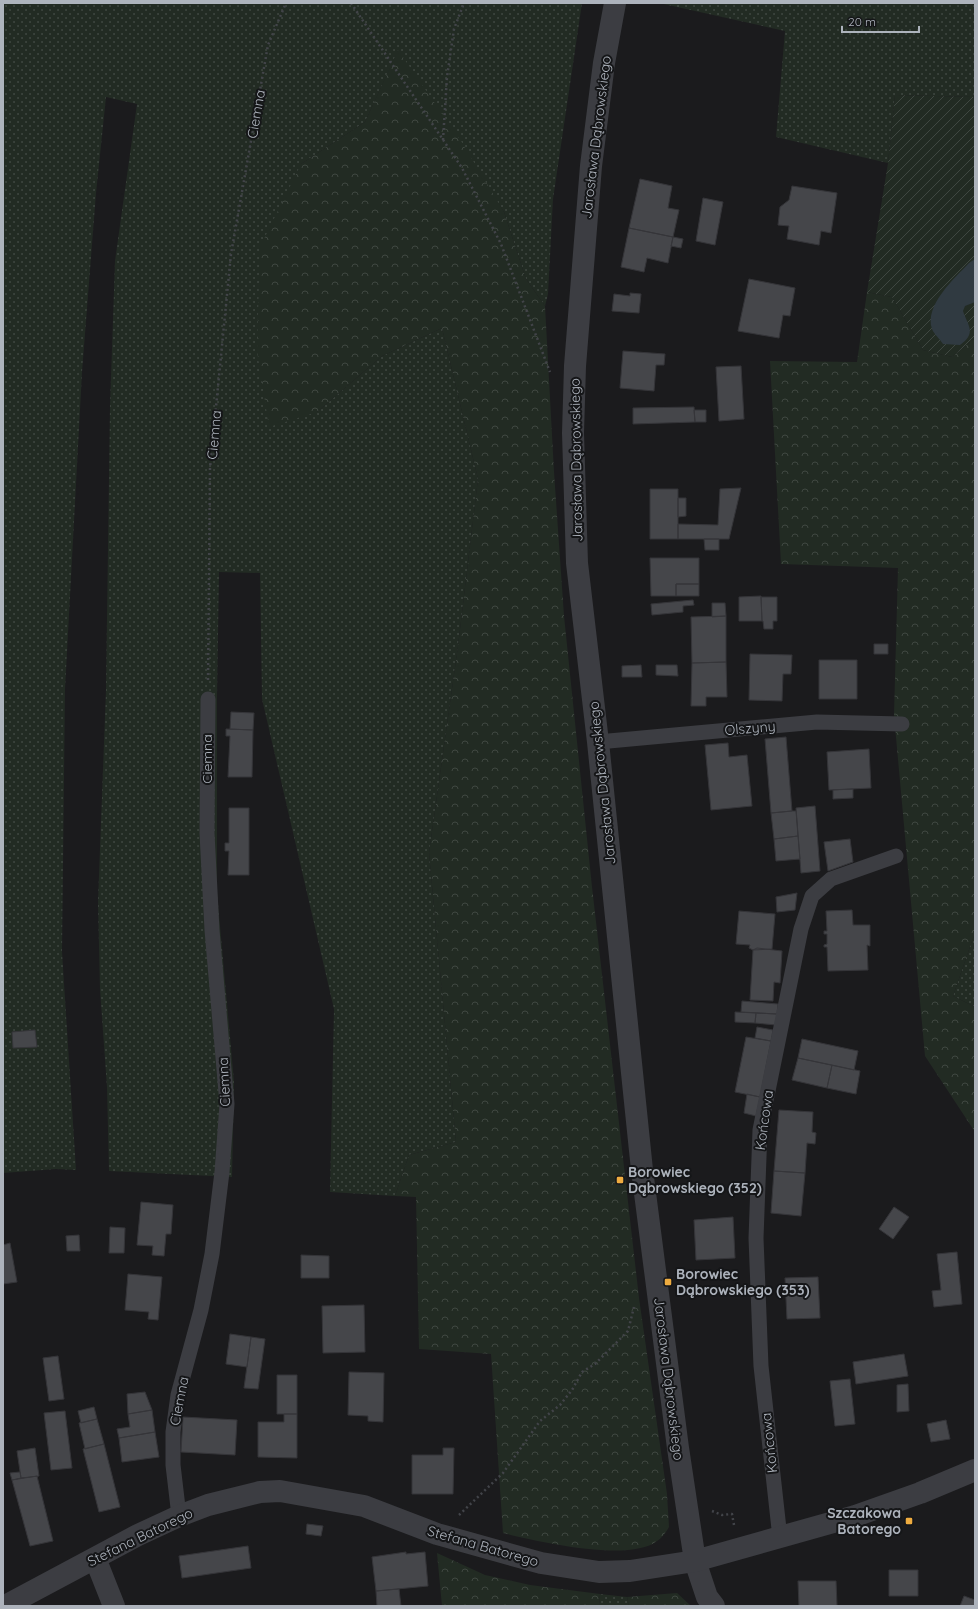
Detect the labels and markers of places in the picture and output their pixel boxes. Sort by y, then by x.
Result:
place label: Borowiec Dąbrowskiego (352) [628,1163,762,1197]
marker: Borowiec Dąbrowskiego (352) [615,1175,625,1185]
place label: Borowiec Dąbrowskiego (353) [676,1265,809,1299]
marker: Borowiec Dąbrowskiego (353) [663,1277,673,1287]
place label: Szczakowa Batorego [827,1504,901,1538]
marker: Szczakowa Batorego [904,1516,914,1526]

